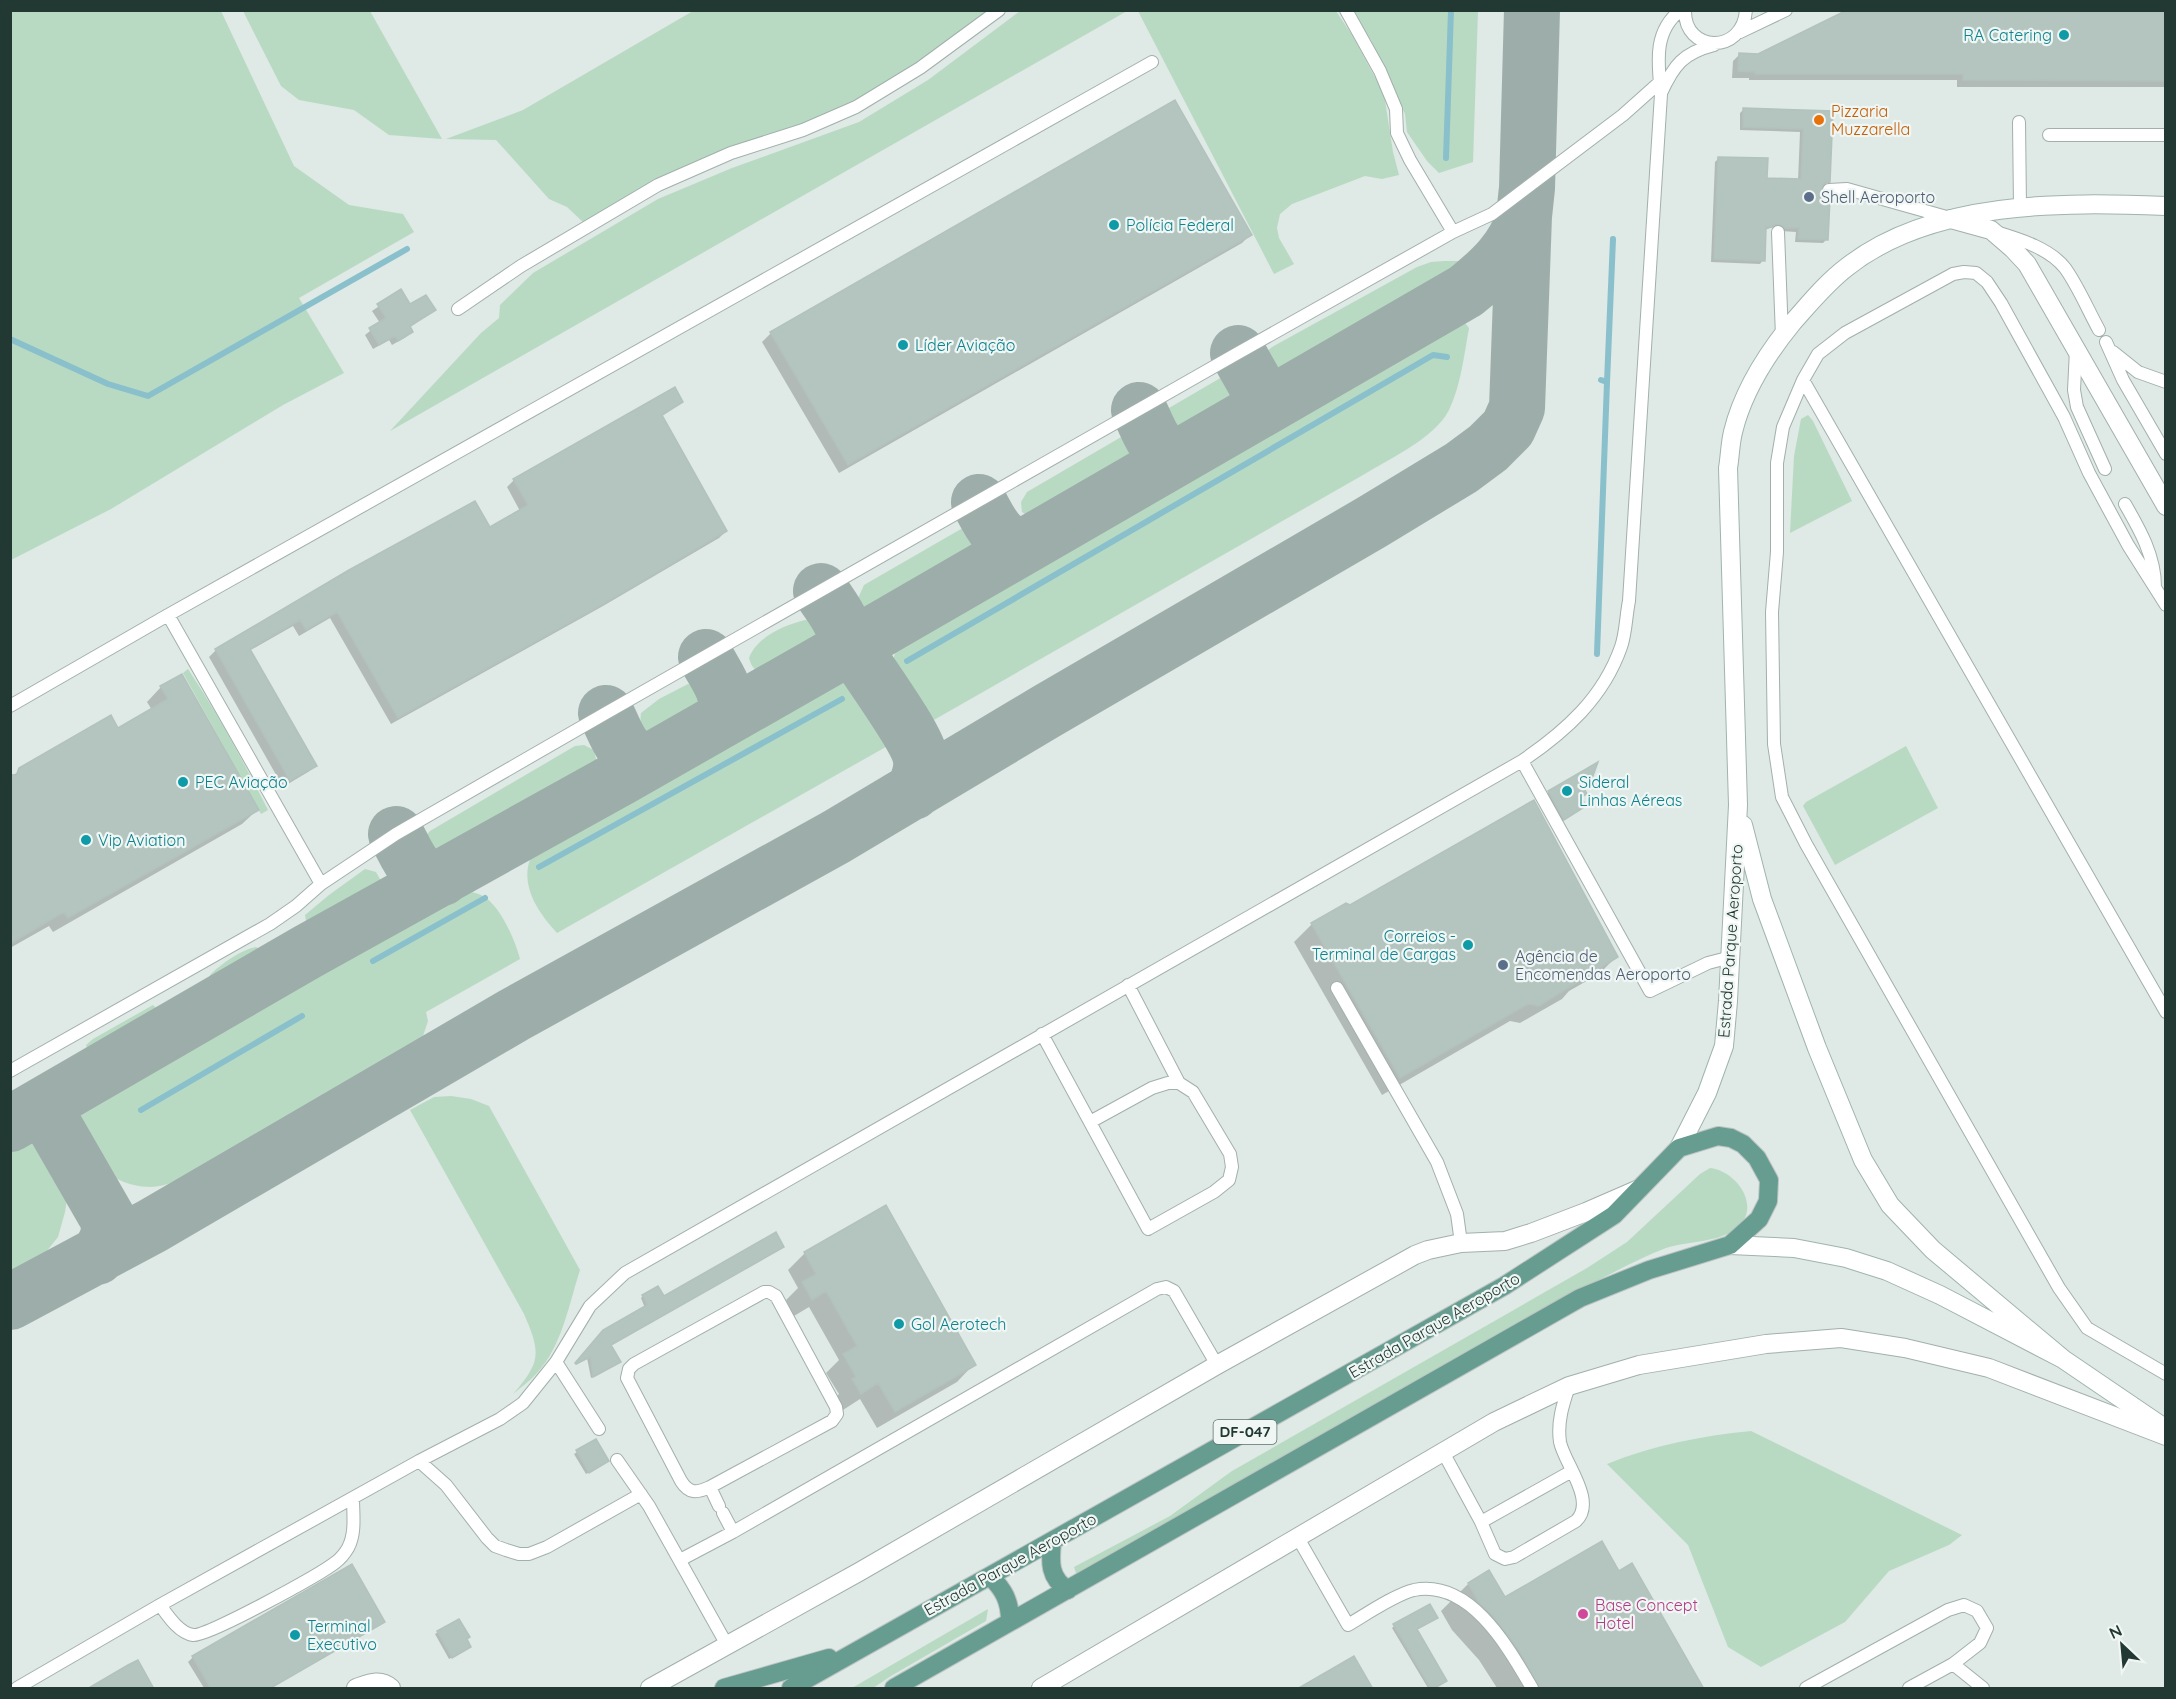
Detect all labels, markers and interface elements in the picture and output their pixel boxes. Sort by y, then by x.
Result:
place label: RA Catering [1963,25,2052,45]
marker: RA Catering [2057,28,2071,42]
place label: Pizzaria Muzzarella [1831,101,1910,139]
marker: Pizzaria Muzzarella [1812,113,1826,127]
place label: Shell Aeroporto [1821,187,1935,207]
marker: Shell Aeroporto [1802,190,1816,204]
place label: Polícia Federal [1126,215,1234,235]
marker: Polícia Federal [1107,218,1121,232]
place label: Líder Aviação [915,335,1015,355]
marker: Líder Aviação [896,338,910,352]
place label: PEC Aviação [195,772,288,792]
place label: Sideral Linhas Aéreas [1579,772,1682,810]
marker: PEC Aviação [176,775,190,789]
marker: Sideral Linhas Aéreas [1560,784,1574,798]
place label: Vip Aviation [98,830,185,850]
marker: Vip Aviation [79,833,93,847]
street label: Estrada Parque Aeroporto [1713,844,1747,1038]
place label: Correios - Terminal de Cargas [1312,926,1456,964]
marker: Correios - Terminal de Cargas [1461,938,1475,952]
place label: Agência de Encomendas Aeroporto [1515,946,1691,984]
marker: Agência de Encomendas Aeroporto [1496,958,1510,972]
street label: Estrada Parque Aeroporto [1345,1268,1523,1382]
place label: Gol Aerotech [911,1314,1006,1334]
marker: Gol Aerotech [892,1317,906,1331]
road number: DF-047 [1214,1420,1276,1444]
street label: Estrada Parque Aeroporto [920,1508,1100,1620]
place label: Base Concept Hotel [1595,1595,1698,1633]
marker: Base Concept Hotel [1576,1607,1590,1621]
north arrow [2092,1615,2152,1675]
place label: Terminal Executivo [307,1616,377,1654]
text: N [2106,1620,2125,1643]
marker: Terminal Executivo [288,1628,302,1642]

